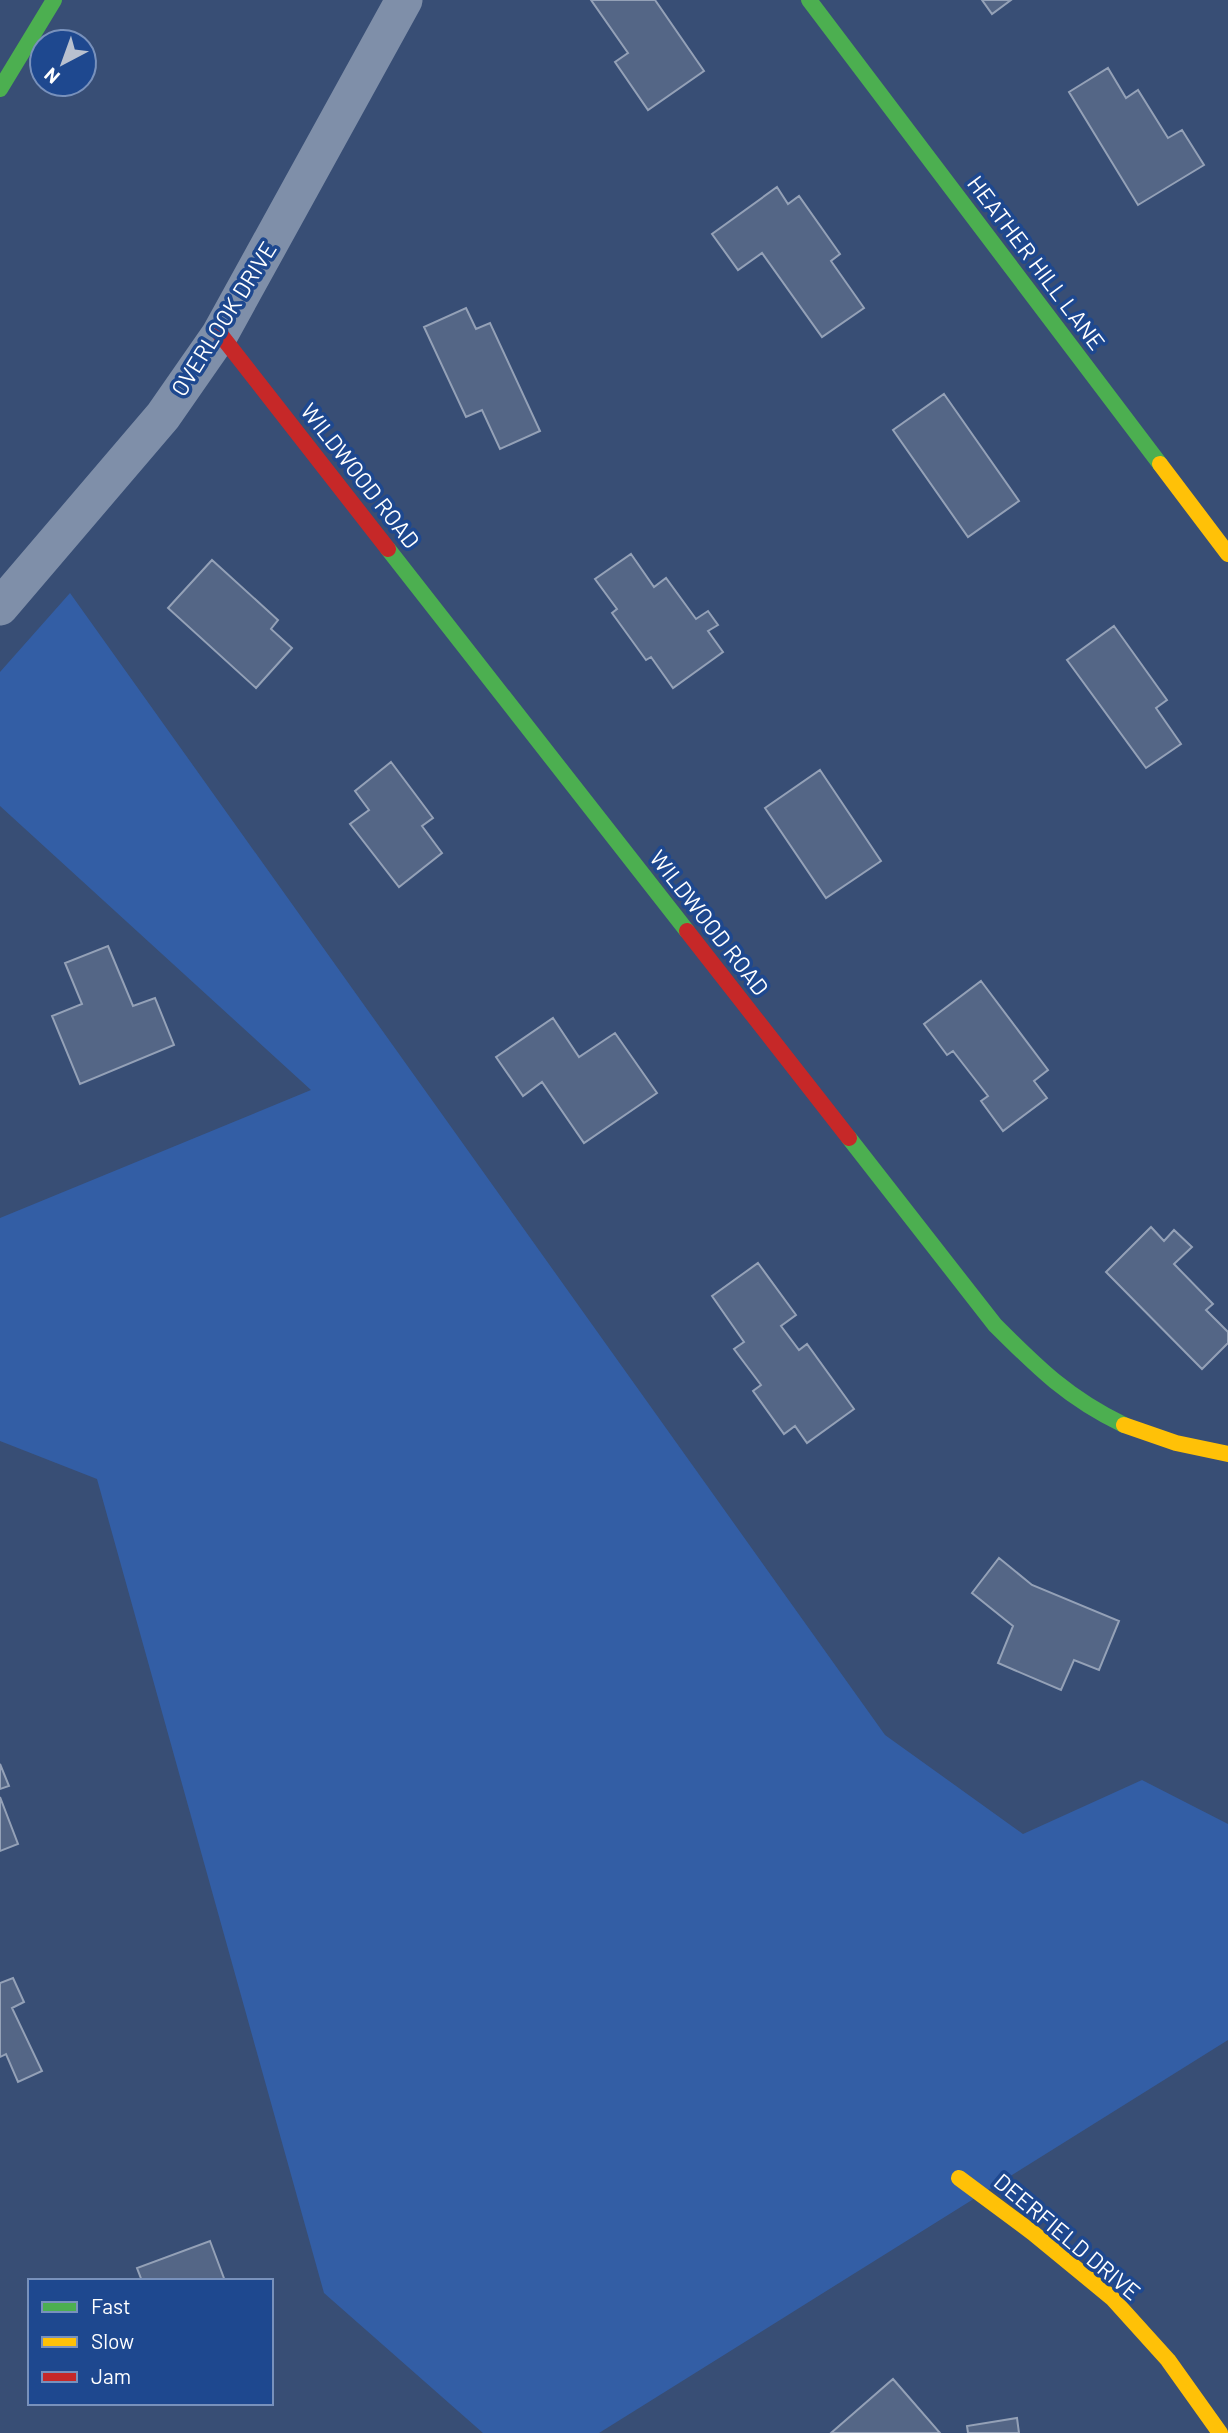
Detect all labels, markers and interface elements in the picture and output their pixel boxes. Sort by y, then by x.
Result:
north arrow [28,28,98,98]
text: N [39,63,64,89]
street label: HEATHER HILL LANE [962,170,1111,355]
street label: OVERLOOK DRIVE [164,236,282,401]
street label: WILDWOOD ROAD [295,397,426,554]
street label: WILDWOOD ROAD [644,844,775,1001]
street label: DEERFIELD DRIVE [989,2167,1146,2306]
legend [28,2279,273,2405]
text: Fast [91,2293,131,2318]
text: Slow [91,2328,134,2353]
text: Jam [91,2363,131,2388]

